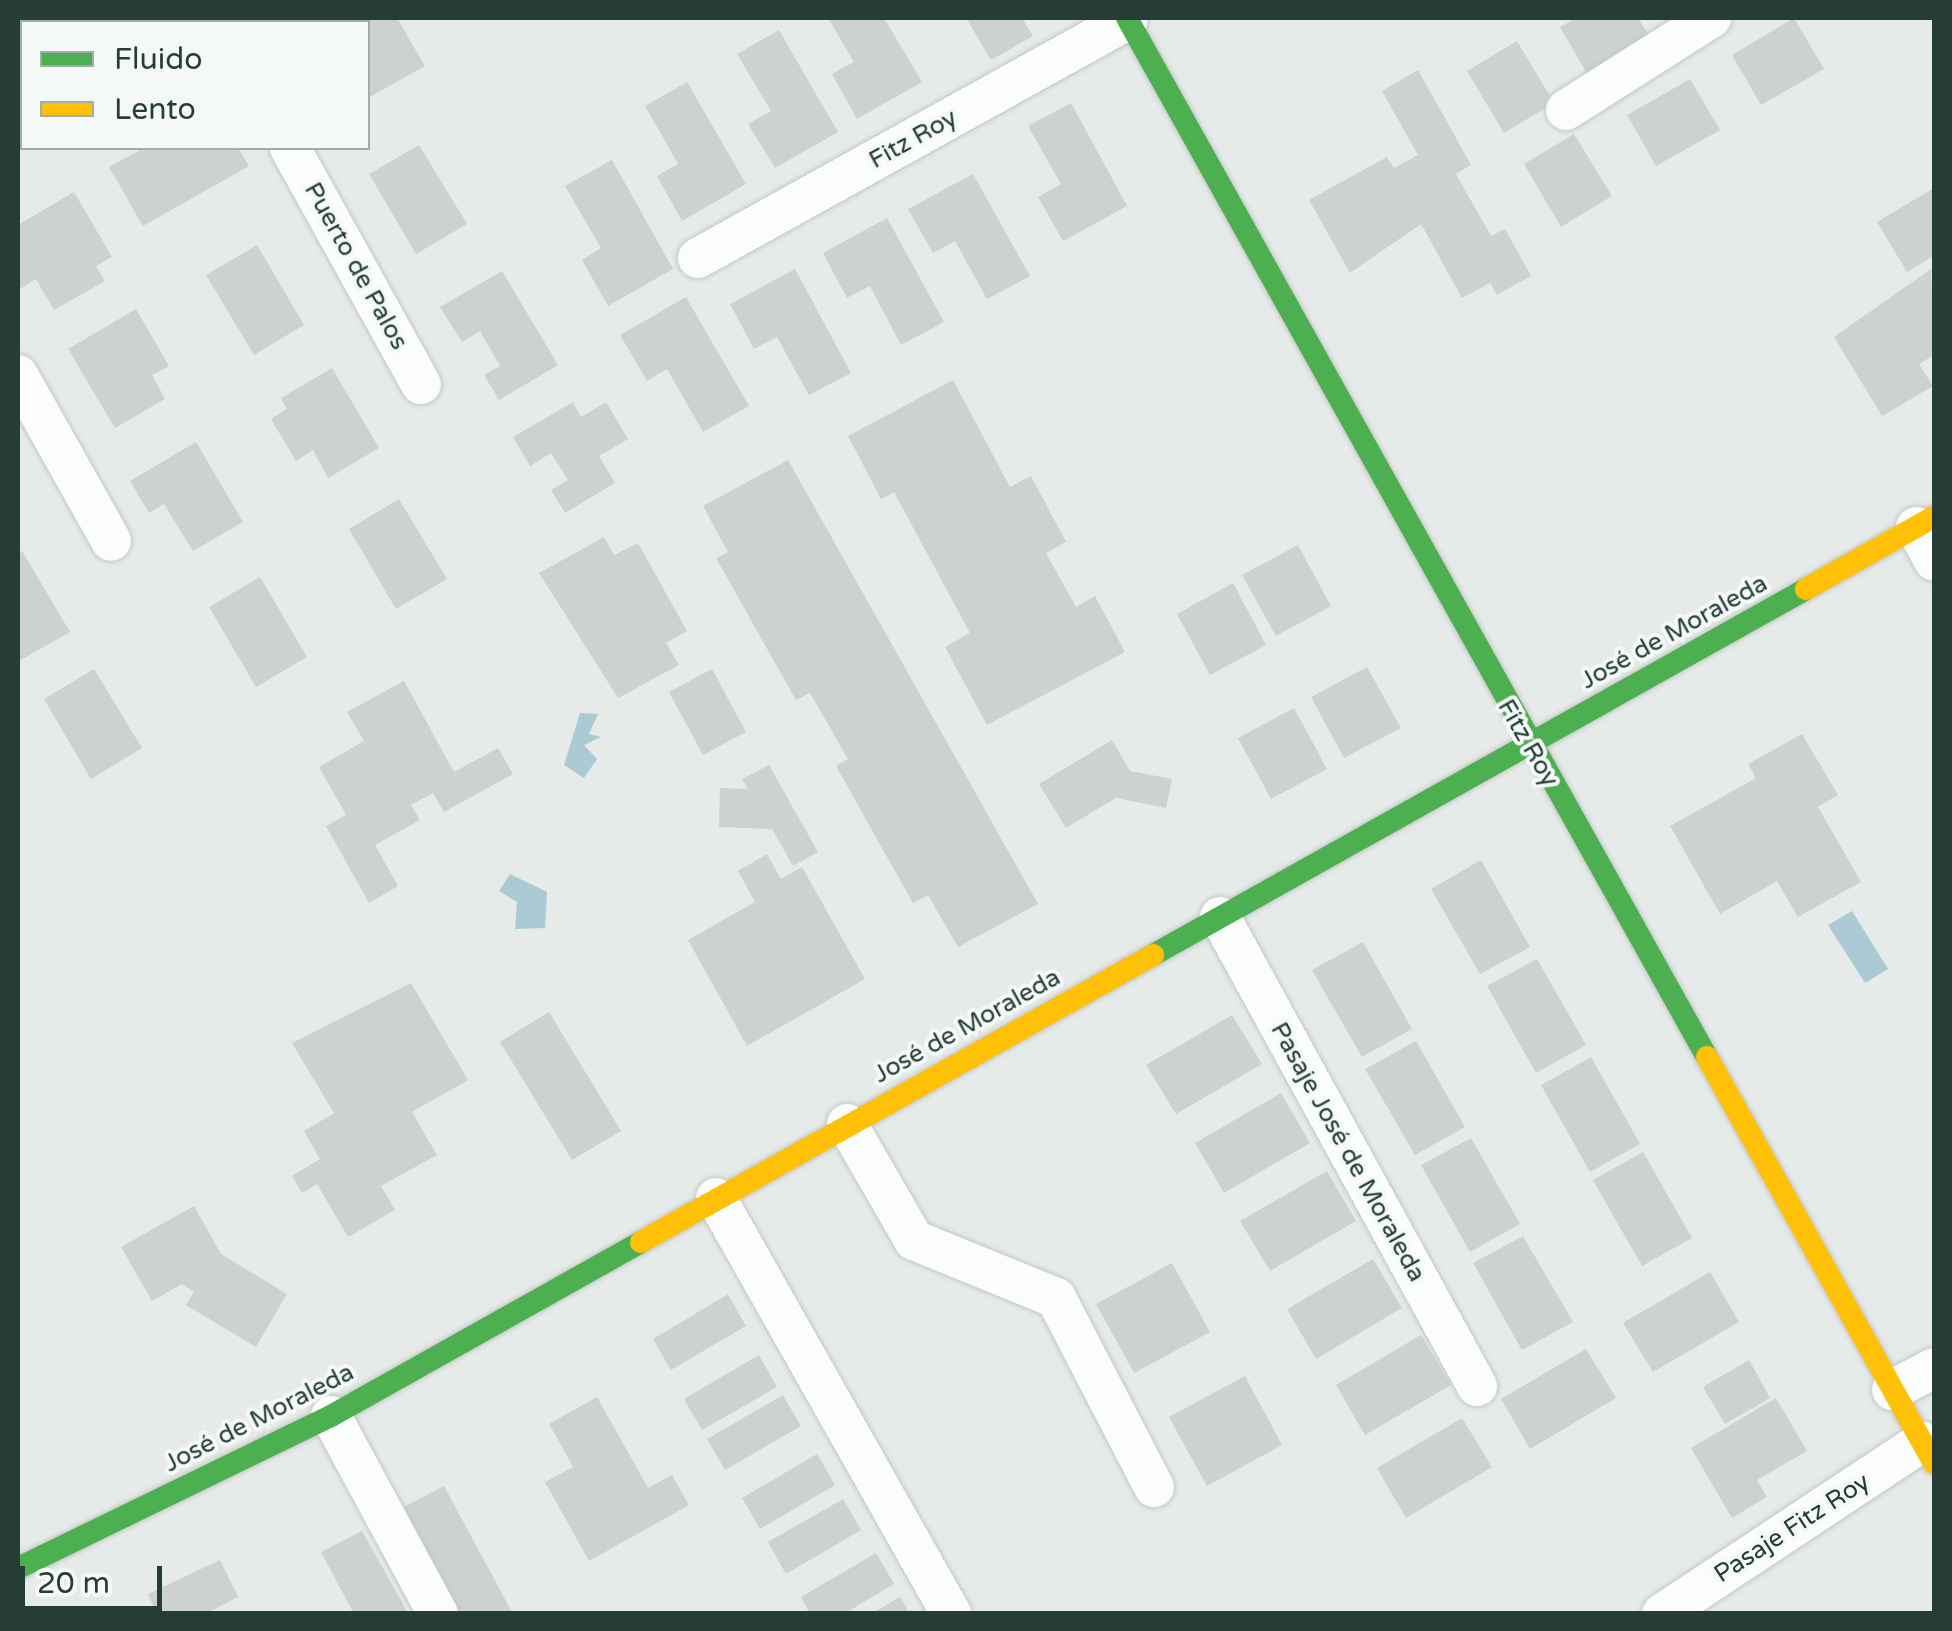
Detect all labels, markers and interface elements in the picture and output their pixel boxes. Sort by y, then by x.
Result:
legend [20,20,370,150]
text: Fluido [114,41,202,78]
text: Lento [114,91,196,128]
street label: Fitz Roy [864,103,962,175]
street label: Puerto de Palos [298,177,414,355]
street label: José de Moraleda [1575,568,1773,696]
street label: Fitz Roy [1491,694,1565,792]
street label: José de Moraleda [868,962,1066,1090]
street label: Pasaje José de Moraleda [1264,1017,1432,1287]
street label: José de Moraleda [159,1357,359,1479]
street label: Pasaje Fitz Roy [1709,1467,1875,1589]
scale bar [25,1546,168,1608]
text: 20 m [37,1565,110,1602]

